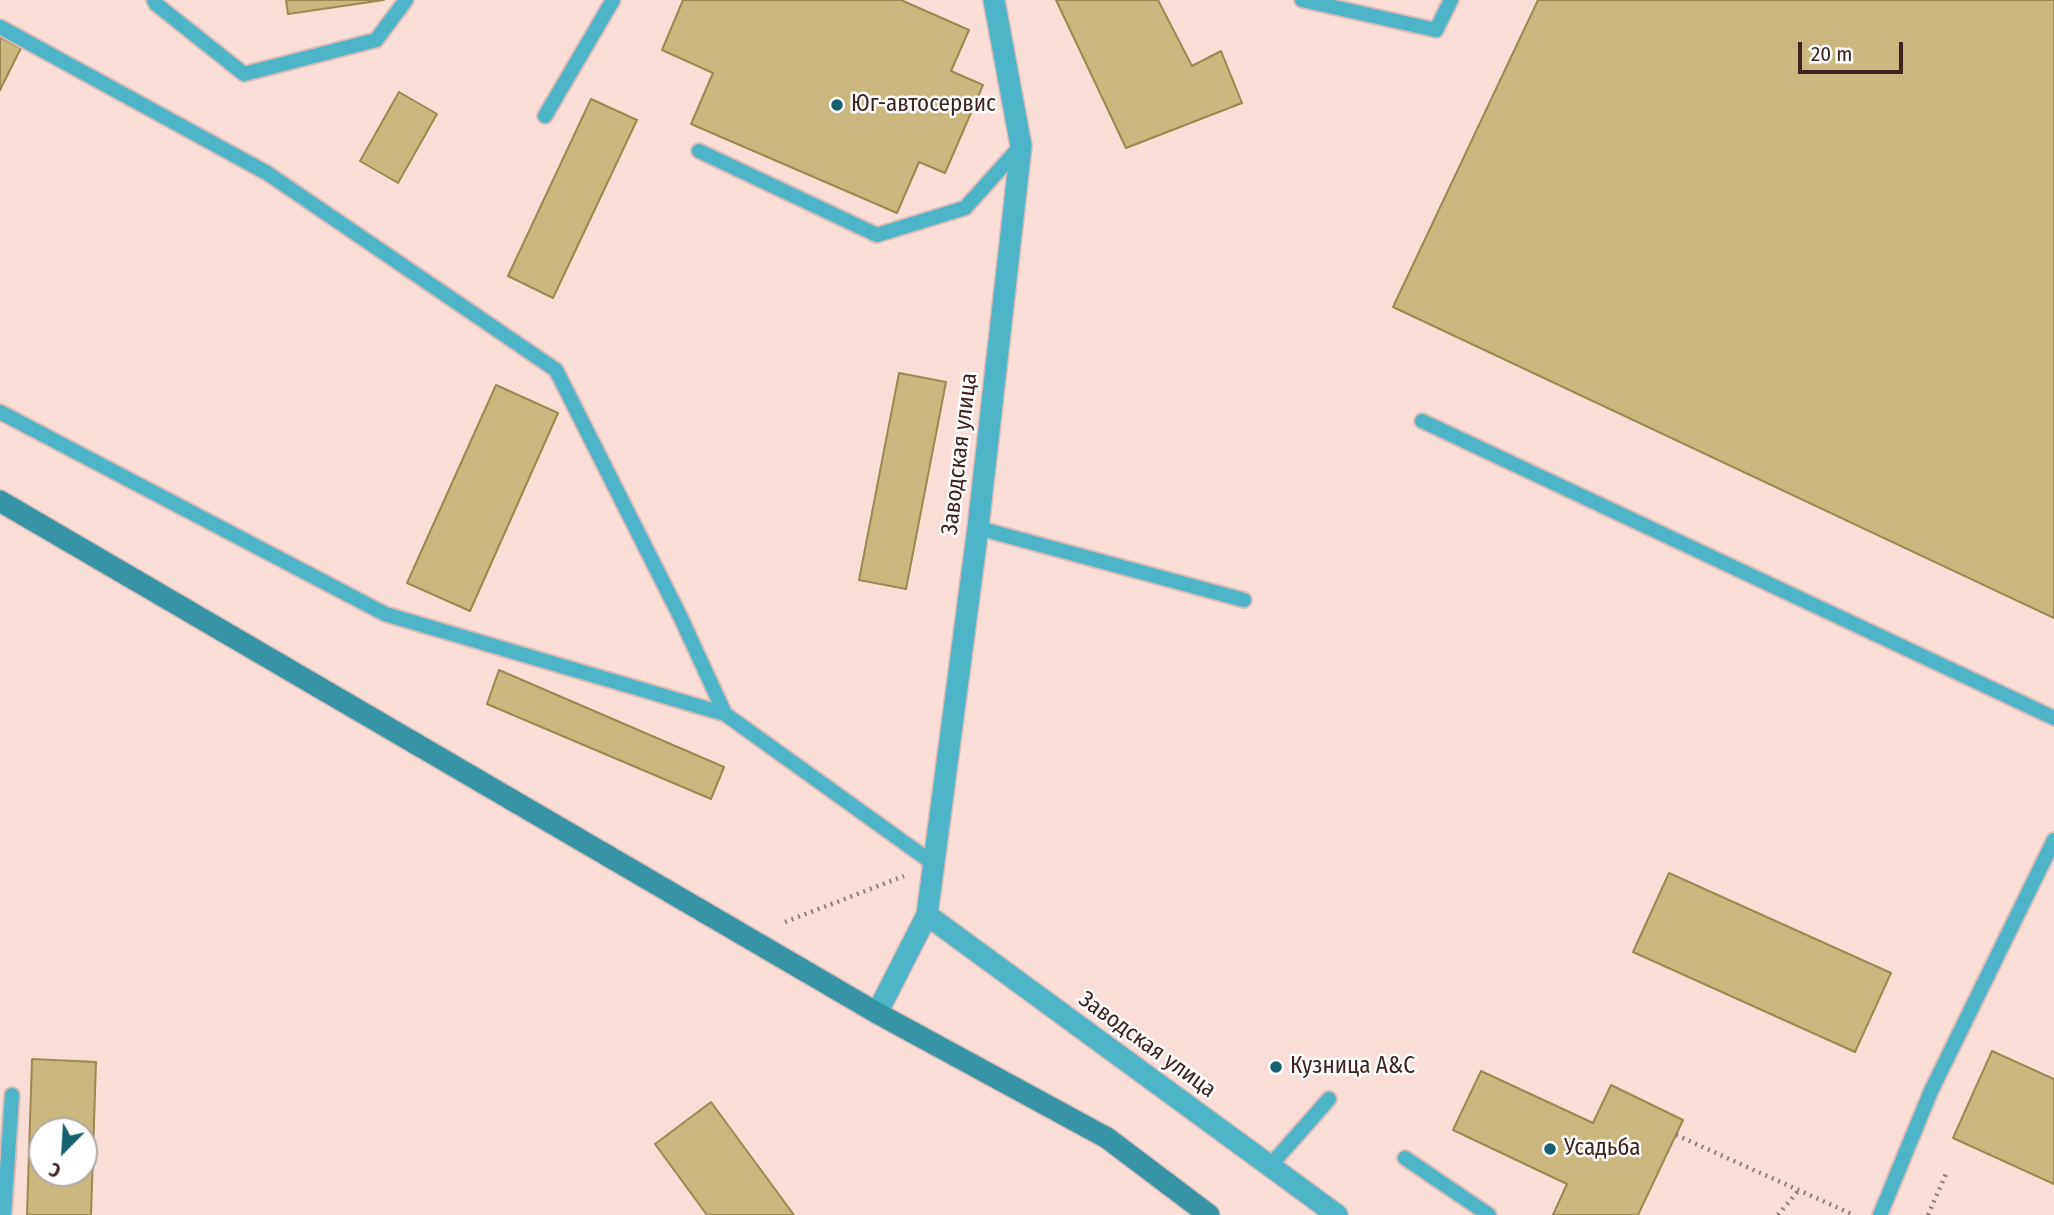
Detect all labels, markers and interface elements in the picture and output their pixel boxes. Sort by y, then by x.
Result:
scale bar [1802,28,1907,72]
text: 20 m [1811,41,1852,67]
place label: Юг-автосервис [851,91,996,119]
marker: Юг-автосервис [829,97,845,113]
street label: Заводская улица [936,371,984,537]
street label: Заводская улица [1073,986,1221,1104]
place label: Кузница А&С [1290,1053,1415,1081]
marker: Кузница А&С [1268,1059,1284,1075]
north arrow [28,1117,98,1187]
place label: Усадьба [1564,1135,1640,1163]
marker: Усадьба [1542,1141,1558,1157]
text: С [46,1157,64,1182]

